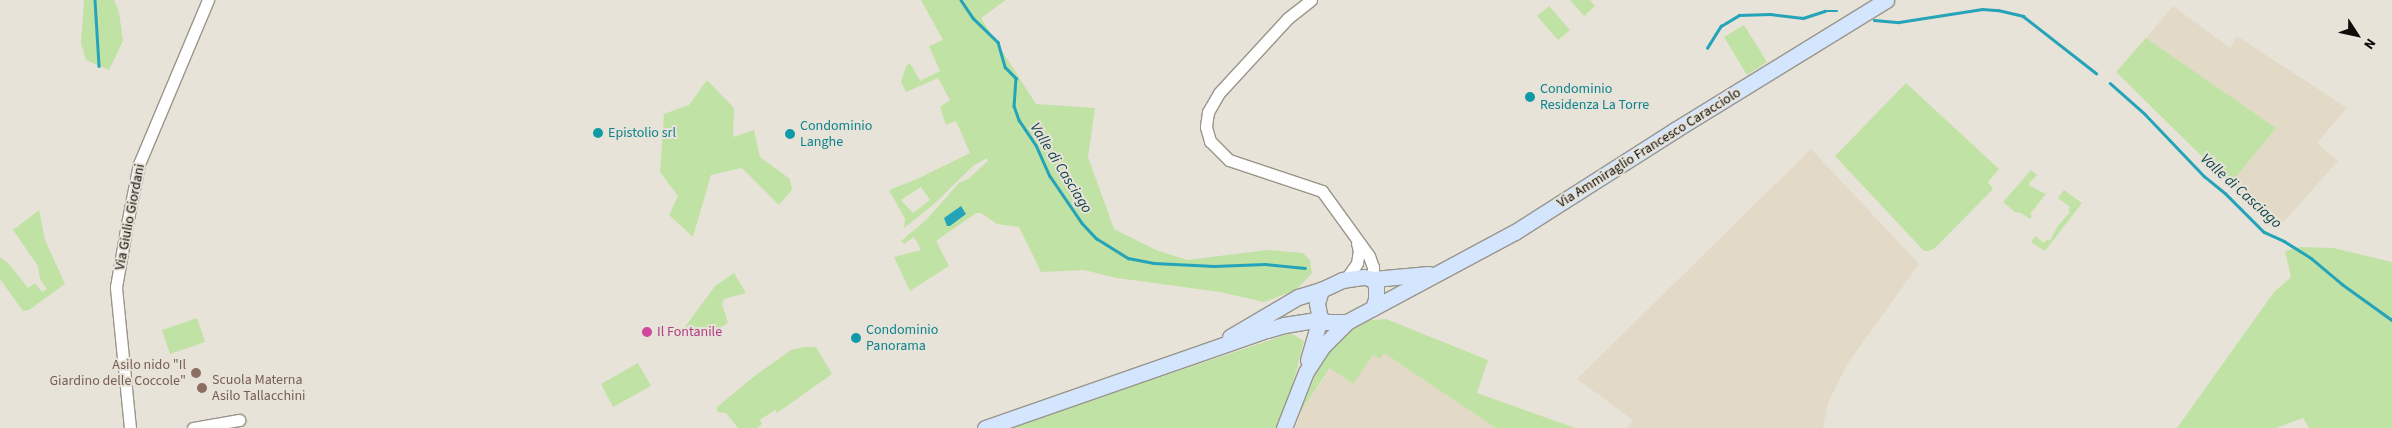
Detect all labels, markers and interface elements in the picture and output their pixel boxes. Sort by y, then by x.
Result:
north arrow [2332,10,2382,60]
text: N [2358,34,2380,53]
place label: Condominio Residenza La Torre [1540,81,1649,114]
street label: Via Ammiraglio Francesco Caracciolo [1554,84,1744,212]
marker: Condominio Residenza La Torre [1524,91,1536,103]
place label: Condominio Langhe [800,118,872,150]
water label: Valle di Casciago [1026,119,1096,217]
place label: Epistolio srl [608,125,676,141]
marker: Epistolio srl [592,127,604,139]
marker: Condominio Langhe [784,128,796,140]
water label: Valle di Casciago [2197,150,2285,232]
street label: Via Giulio Giordani [111,162,149,272]
place label: Condominio Panorama [866,322,938,354]
place label: Il Fontanile [657,324,722,340]
marker: Il Fontanile [641,326,653,338]
marker: Condominio Panorama [850,332,862,344]
place label: Asilo nido "Il Giardino delle Coccole" [49,357,186,390]
marker: Asilo nido "Il Giardino delle Coccole" [190,367,202,379]
place label: Scuola Materna Asilo Tallacchini [212,372,306,404]
marker: Scuola Materna Asilo Tallacchini [196,382,208,394]

